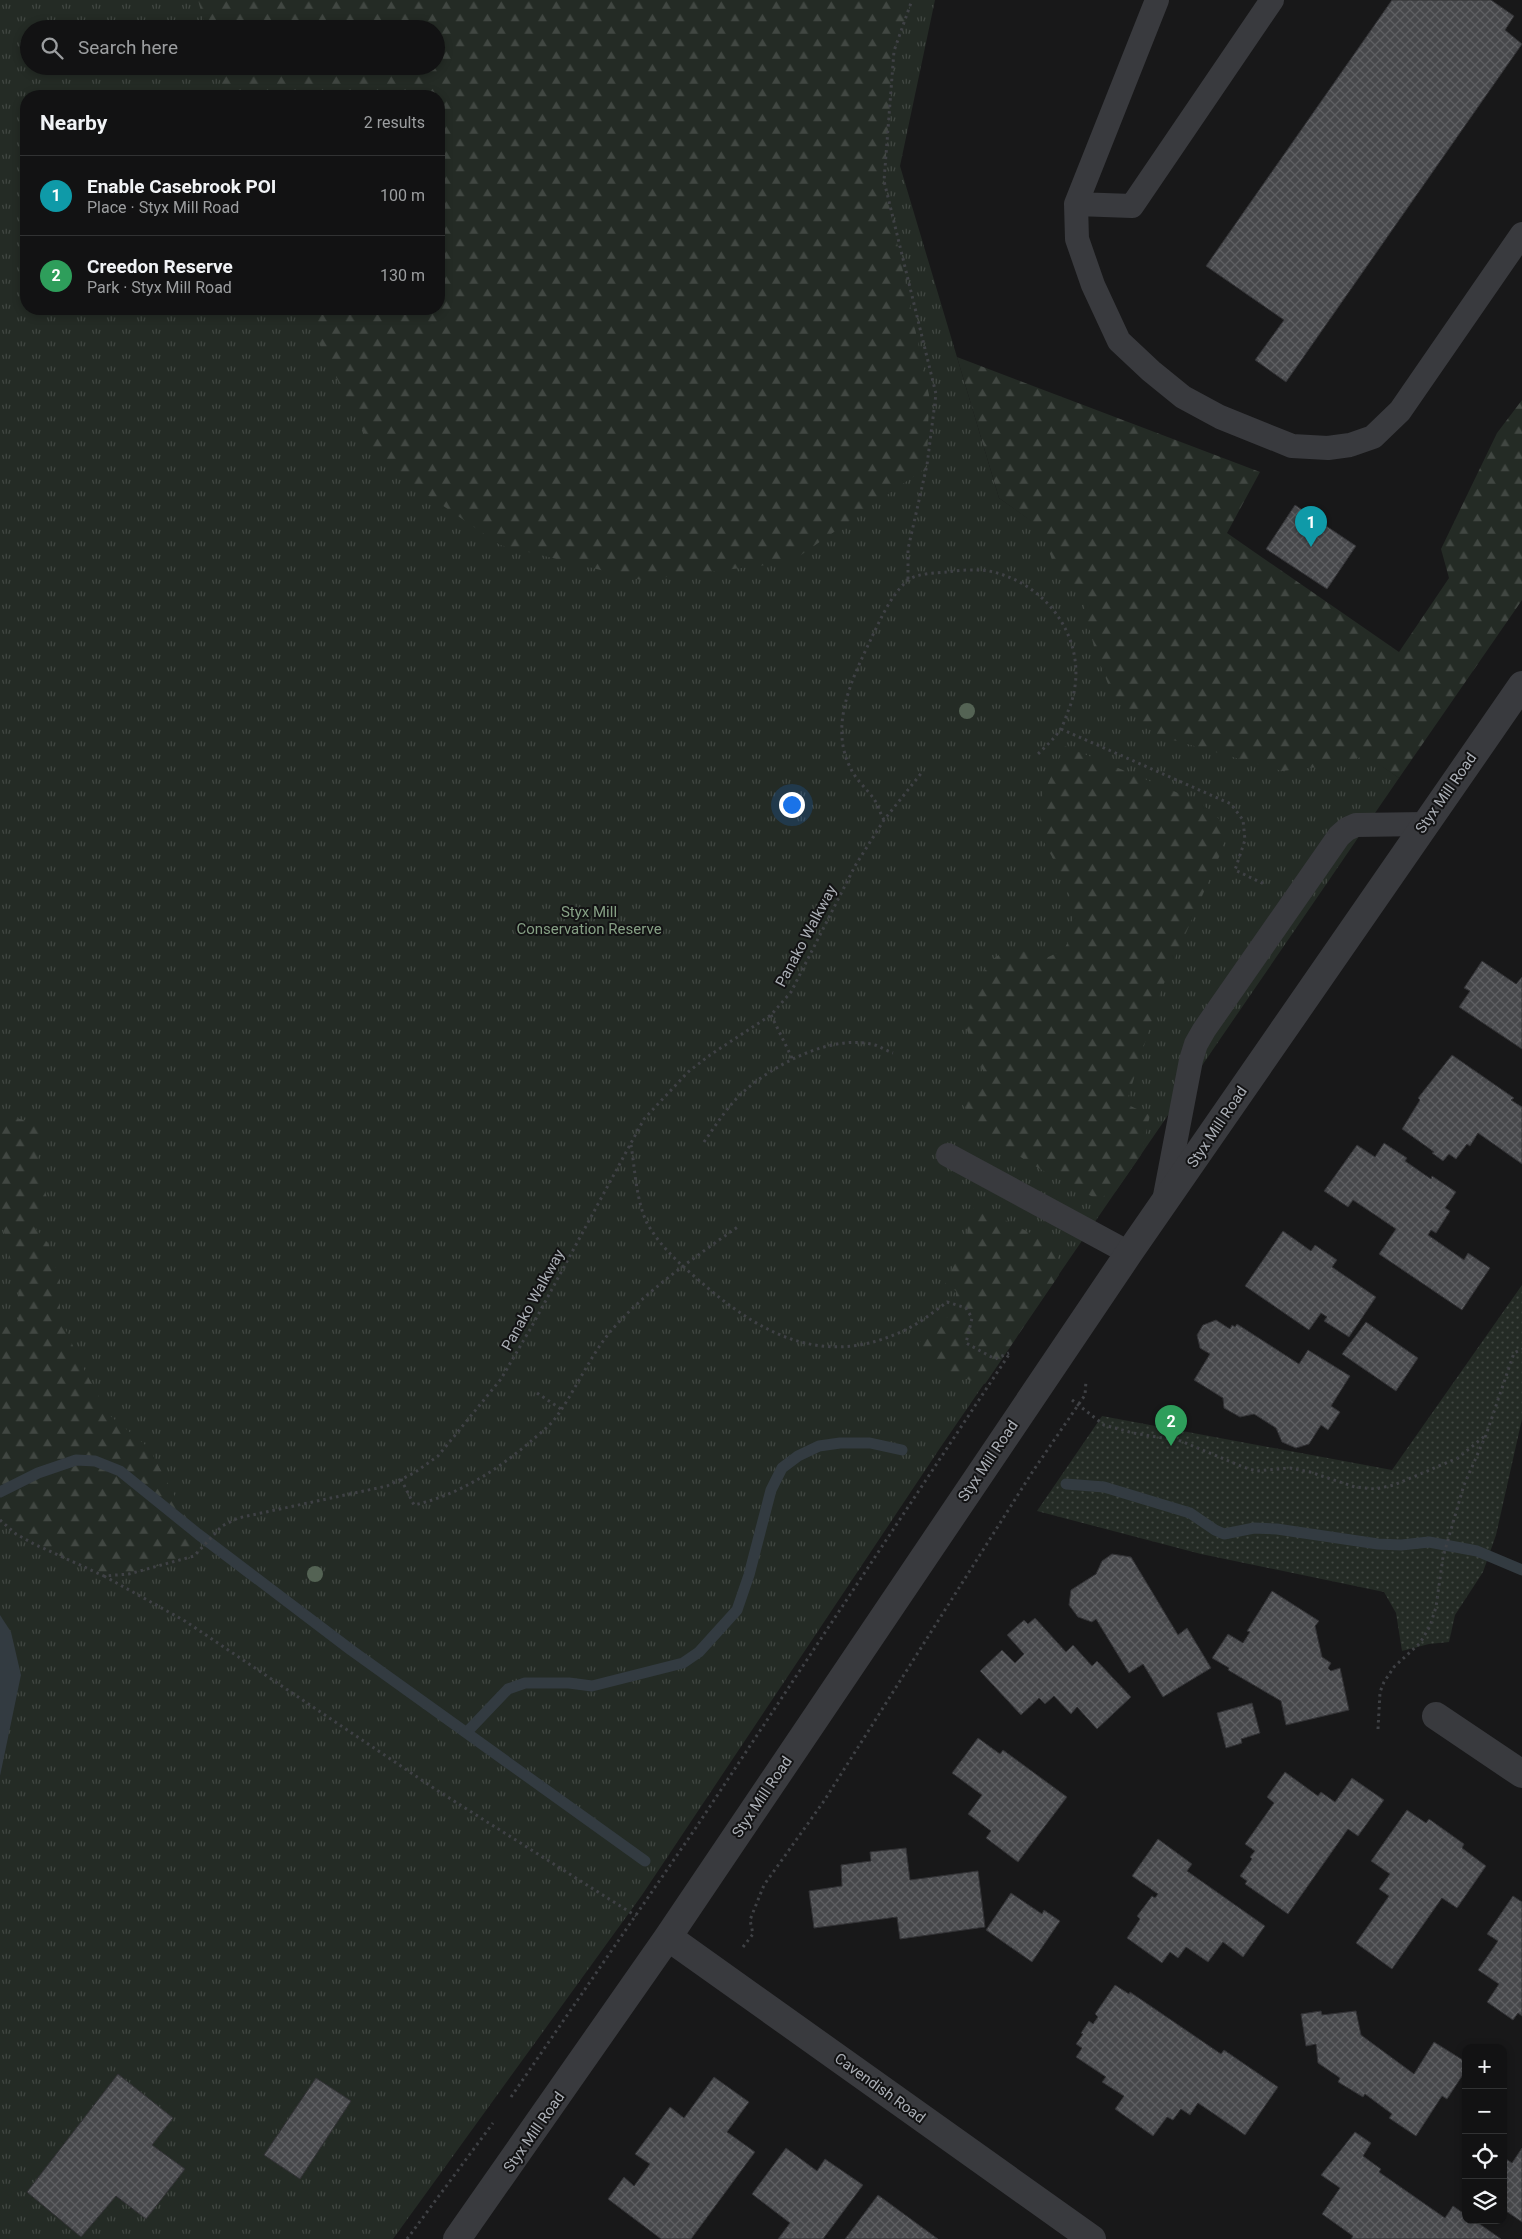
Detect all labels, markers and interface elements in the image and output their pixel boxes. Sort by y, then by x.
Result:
search box [20,20,445,75]
icon: search [38,34,66,62]
text: Search here [78,36,178,59]
text: Nearby [40,111,107,135]
text: 2 results [364,113,425,132]
text: Enable Casebrook POI [87,175,276,198]
text: 1 [51,186,61,205]
text: 100 m [380,186,425,205]
text: Place · Styx Mill Road [87,198,239,217]
text: Creedon Reserve [87,255,233,278]
text: 2 [51,266,61,285]
text: 130 m [380,266,425,285]
text: Park · Styx Mill Road [87,278,232,297]
pin: 1 [1295,506,1327,547]
street label: Styx Mill Road [1412,749,1480,837]
your location [779,792,805,818]
street label: Panako Walkway [772,882,840,990]
park label: Styx Mill Conservation Reserve [516,903,662,938]
street label: Styx Mill Road [1183,1083,1251,1171]
street label: Panako Walkway [498,1246,568,1354]
pin: 2 [1155,1405,1187,1446]
street label: Styx Mill Road [954,1417,1022,1505]
street label: Styx Mill Road [728,1753,796,1841]
map controls [1462,2044,1507,2224]
button: + [1462,2044,1507,2089]
street label: Cavendish Road [831,2049,929,2127]
street label: Styx Mill Road [500,2088,568,2176]
button: − [1462,2089,1507,2134]
button: locate [1462,2134,1507,2179]
button: layers [1462,2179,1507,2224]

